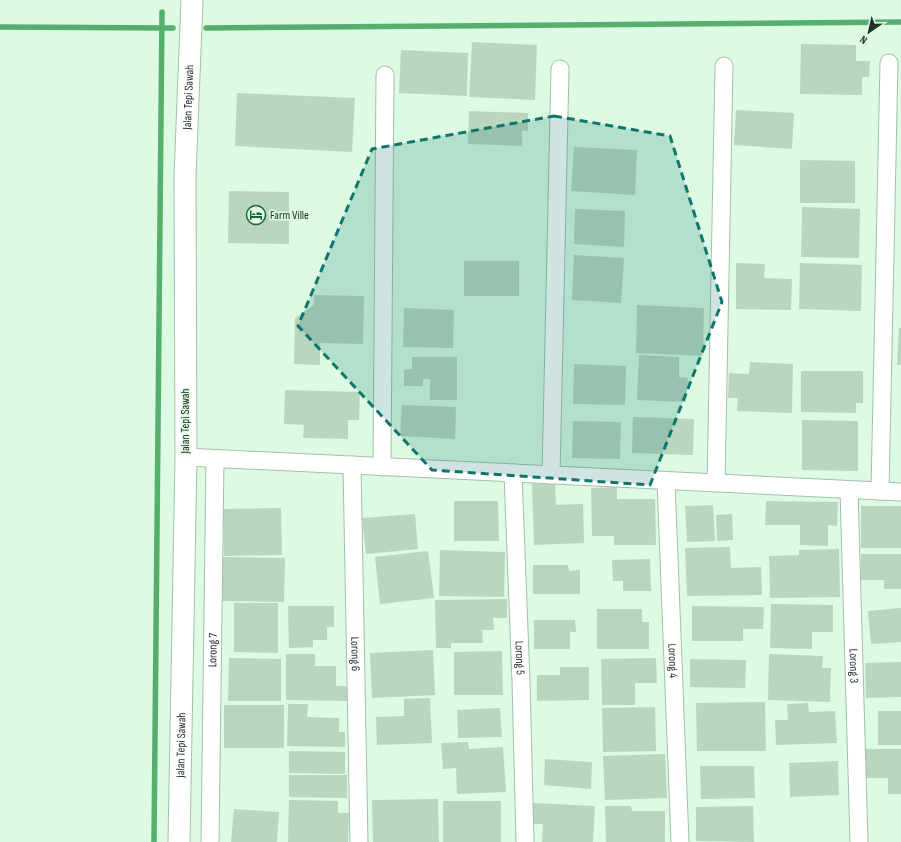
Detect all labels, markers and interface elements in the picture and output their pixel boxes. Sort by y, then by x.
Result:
north arrow [849,12,889,52]
text: N [858,33,870,47]
street label: Jalan Tepi Sawah [179,64,197,131]
hotel icon: Farm Ville [245,204,267,226]
place label: Farm Ville [270,208,309,223]
street label: Jalan Tepi Sawah [178,388,193,455]
street label: Lorong 7 [205,633,220,667]
street label: Lorong 6 [348,636,363,671]
street label: Lorong 5 [512,640,528,675]
street label: Lorong 4 [665,643,681,678]
street label: Lorong 3 [846,649,862,683]
street label: Jalan Tepi Sawah [173,712,189,779]

